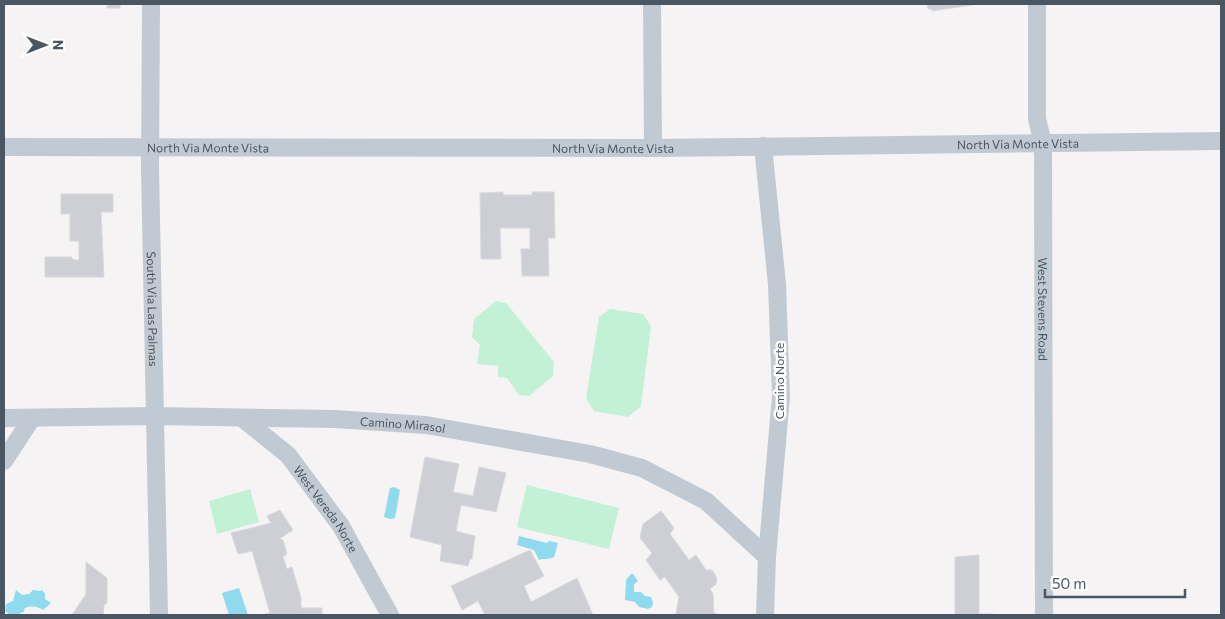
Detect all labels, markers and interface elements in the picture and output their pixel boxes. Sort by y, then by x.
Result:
north arrow [20,20,70,70]
text: N [50,40,67,50]
street label: North Via Monte Vista [957,136,1079,151]
street label: North Via Monte Vista [147,140,269,154]
street label: North Via Monte Vista [552,141,674,155]
street label: South Via Las Palmas [145,251,161,367]
street label: West Stevens Road [1036,258,1050,361]
street label: Camino Norte [772,343,786,419]
street label: Camino Mirasol [360,414,447,435]
street label: West Vereda Norte [291,462,361,555]
scale bar [1045,566,1185,598]
text: 50 m [1052,574,1086,592]

